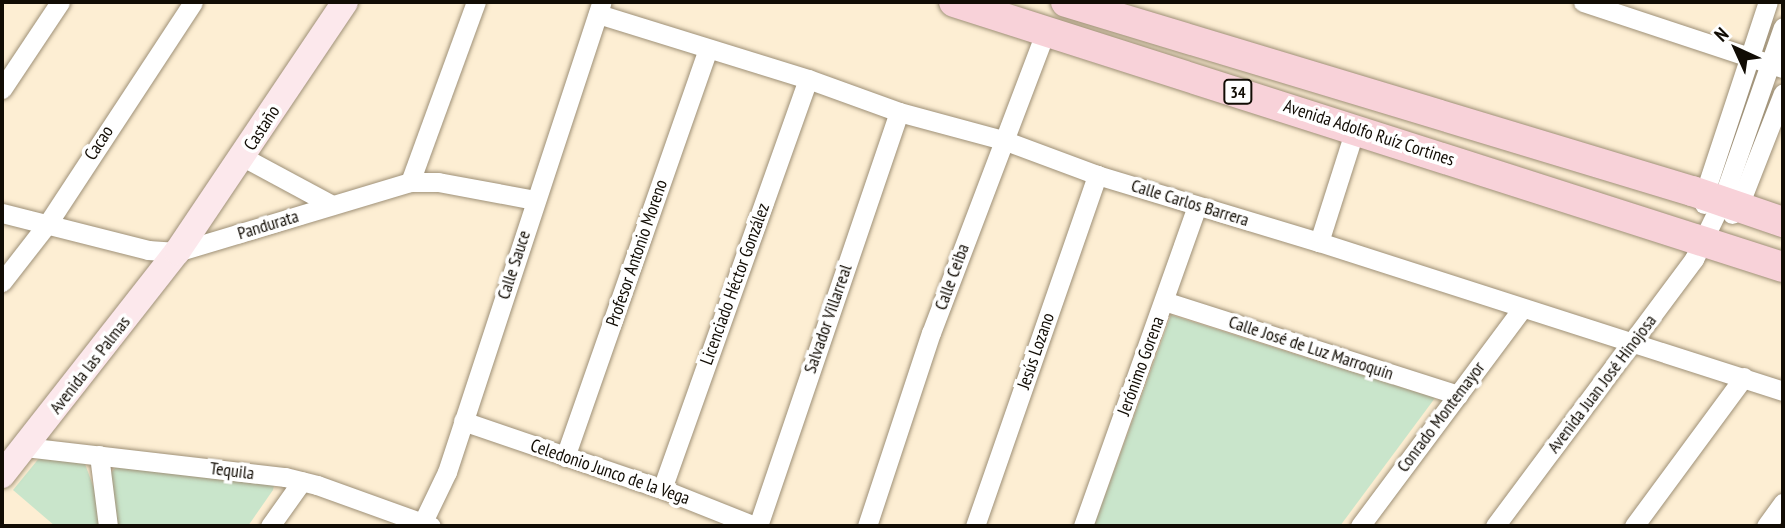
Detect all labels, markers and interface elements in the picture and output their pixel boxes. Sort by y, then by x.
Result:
north arrow [1701,14,1771,84]
text: N [1709,22,1733,46]
road number: 34 [1222,80,1254,104]
street label: Avenida Adolfo Ruíz Cortines [1280,95,1458,171]
street label: Castaño [240,102,284,154]
street label: Cacao [80,122,118,164]
street label: Calle Carlos Barrera [1129,175,1251,231]
street label: Profesor Antonio Moreno [602,177,672,329]
street label: Licenciado Héctor González [696,200,774,368]
street label: Pandurata [235,206,301,244]
street label: Calle Sauce [493,228,535,302]
street label: Calle Ceiba [930,241,974,313]
street label: Salvador Villarreal [799,262,857,376]
street label: Jesús Lozano [1013,310,1059,392]
street label: Calle José de Luz Marroquín [1226,311,1396,385]
street label: Avenida Juan José Hinojosa [1543,311,1661,457]
street label: Avenida las Palmas [45,312,135,418]
street label: Jerónimo Gorena [1113,314,1169,418]
street label: Conrado Montemayor [1392,358,1490,476]
street label: Celedonio Junco de la Vega [527,435,693,509]
street label: Tequila [209,458,255,484]

